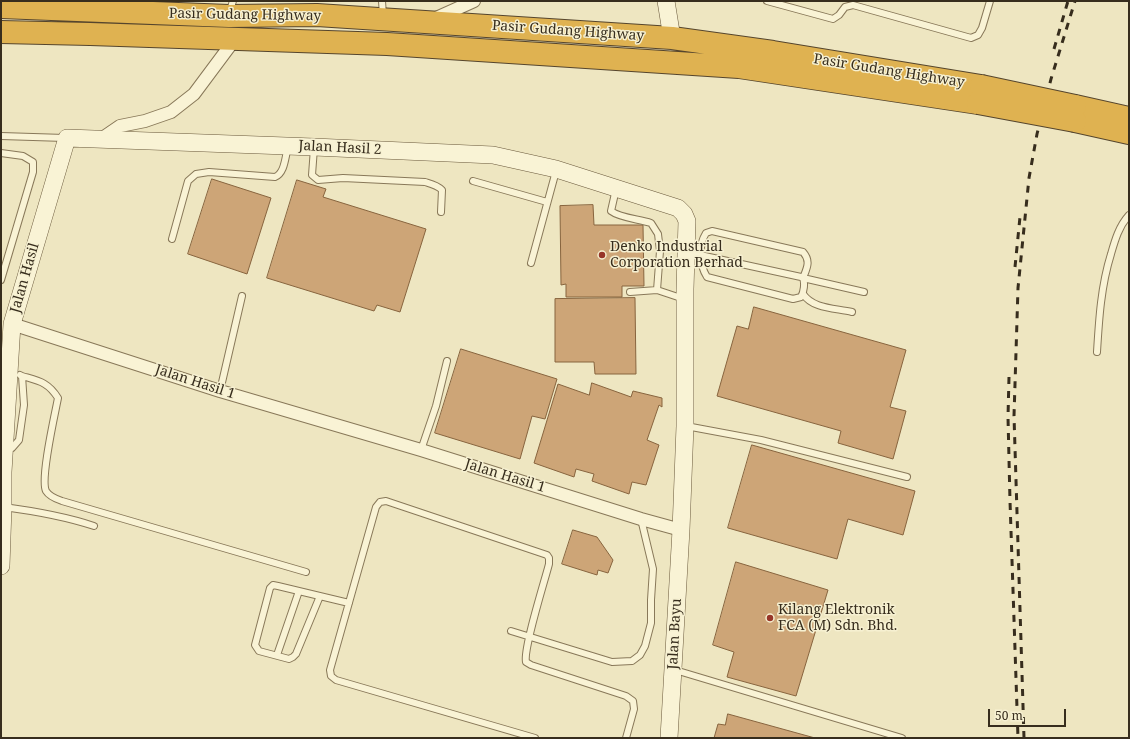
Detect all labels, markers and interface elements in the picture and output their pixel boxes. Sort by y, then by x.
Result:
street label: Pasir Gudang Highway [169,5,321,25]
street label: Pasir Gudang Highway [491,17,645,45]
street label: Pasir Gudang Highway [812,51,966,91]
street label: Jalan Hasil 2 [298,137,382,159]
place label: Denko Industrial Corporation Berhad [610,239,743,272]
street label: Jalan Hasil [7,241,43,315]
marker: Denko Industrial Corporation Berhad [597,250,607,260]
street label: Jalan Hasil 1 [153,361,237,403]
street label: Jalan Hasil 1 [463,456,547,496]
street label: Jalan Bayu [665,598,685,670]
place label: Kilang Elektronik FCA (M) Sdn. Bhd. [778,602,897,634]
marker: Kilang Elektronik FCA (M) Sdn. Bhd. [765,613,775,623]
scale bar [990,701,1068,727]
text: 50 m [995,707,1023,724]

